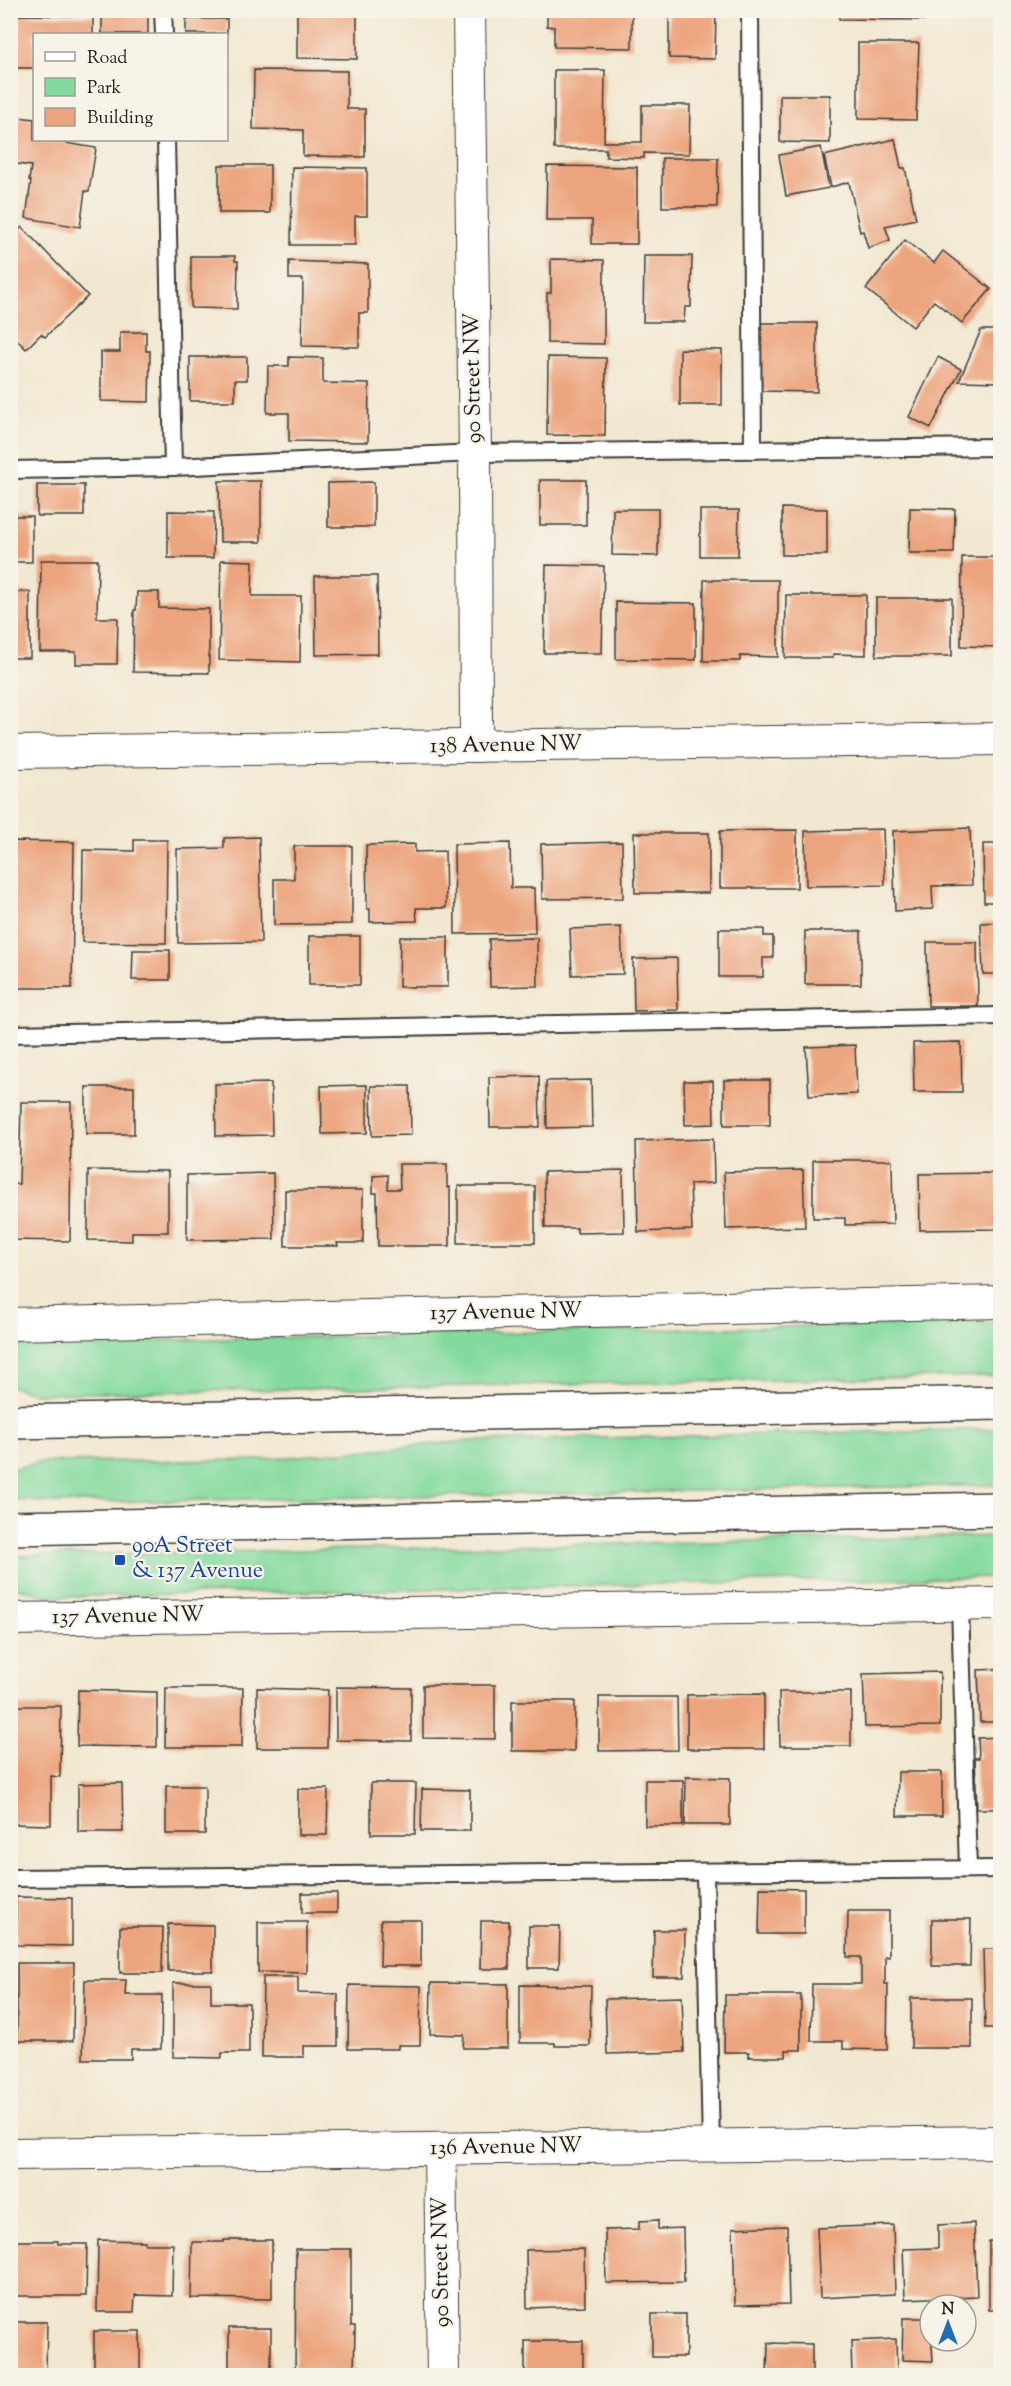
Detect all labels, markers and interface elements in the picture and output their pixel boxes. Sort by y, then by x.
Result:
legend [33,33,228,141]
text: Road [87,46,127,72]
text: Park [87,76,122,102]
text: Building [87,106,153,132]
street label: 90 Street NW [457,312,491,444]
street label: 138 Avenue NW [430,729,582,763]
street label: 137 Avenue NW [430,1296,582,1330]
place label: 90A Street & 137 Avenue [132,1531,263,1588]
marker: 90A Street & 137 Avenue [113,1553,127,1567]
street label: 137 Avenue NW [52,1600,204,1634]
street label: 136 Avenue NW [430,2131,582,2165]
street label: 90 Street NW [425,2196,459,2328]
north arrow [918,2293,978,2353]
text: N [942,2299,955,2322]

